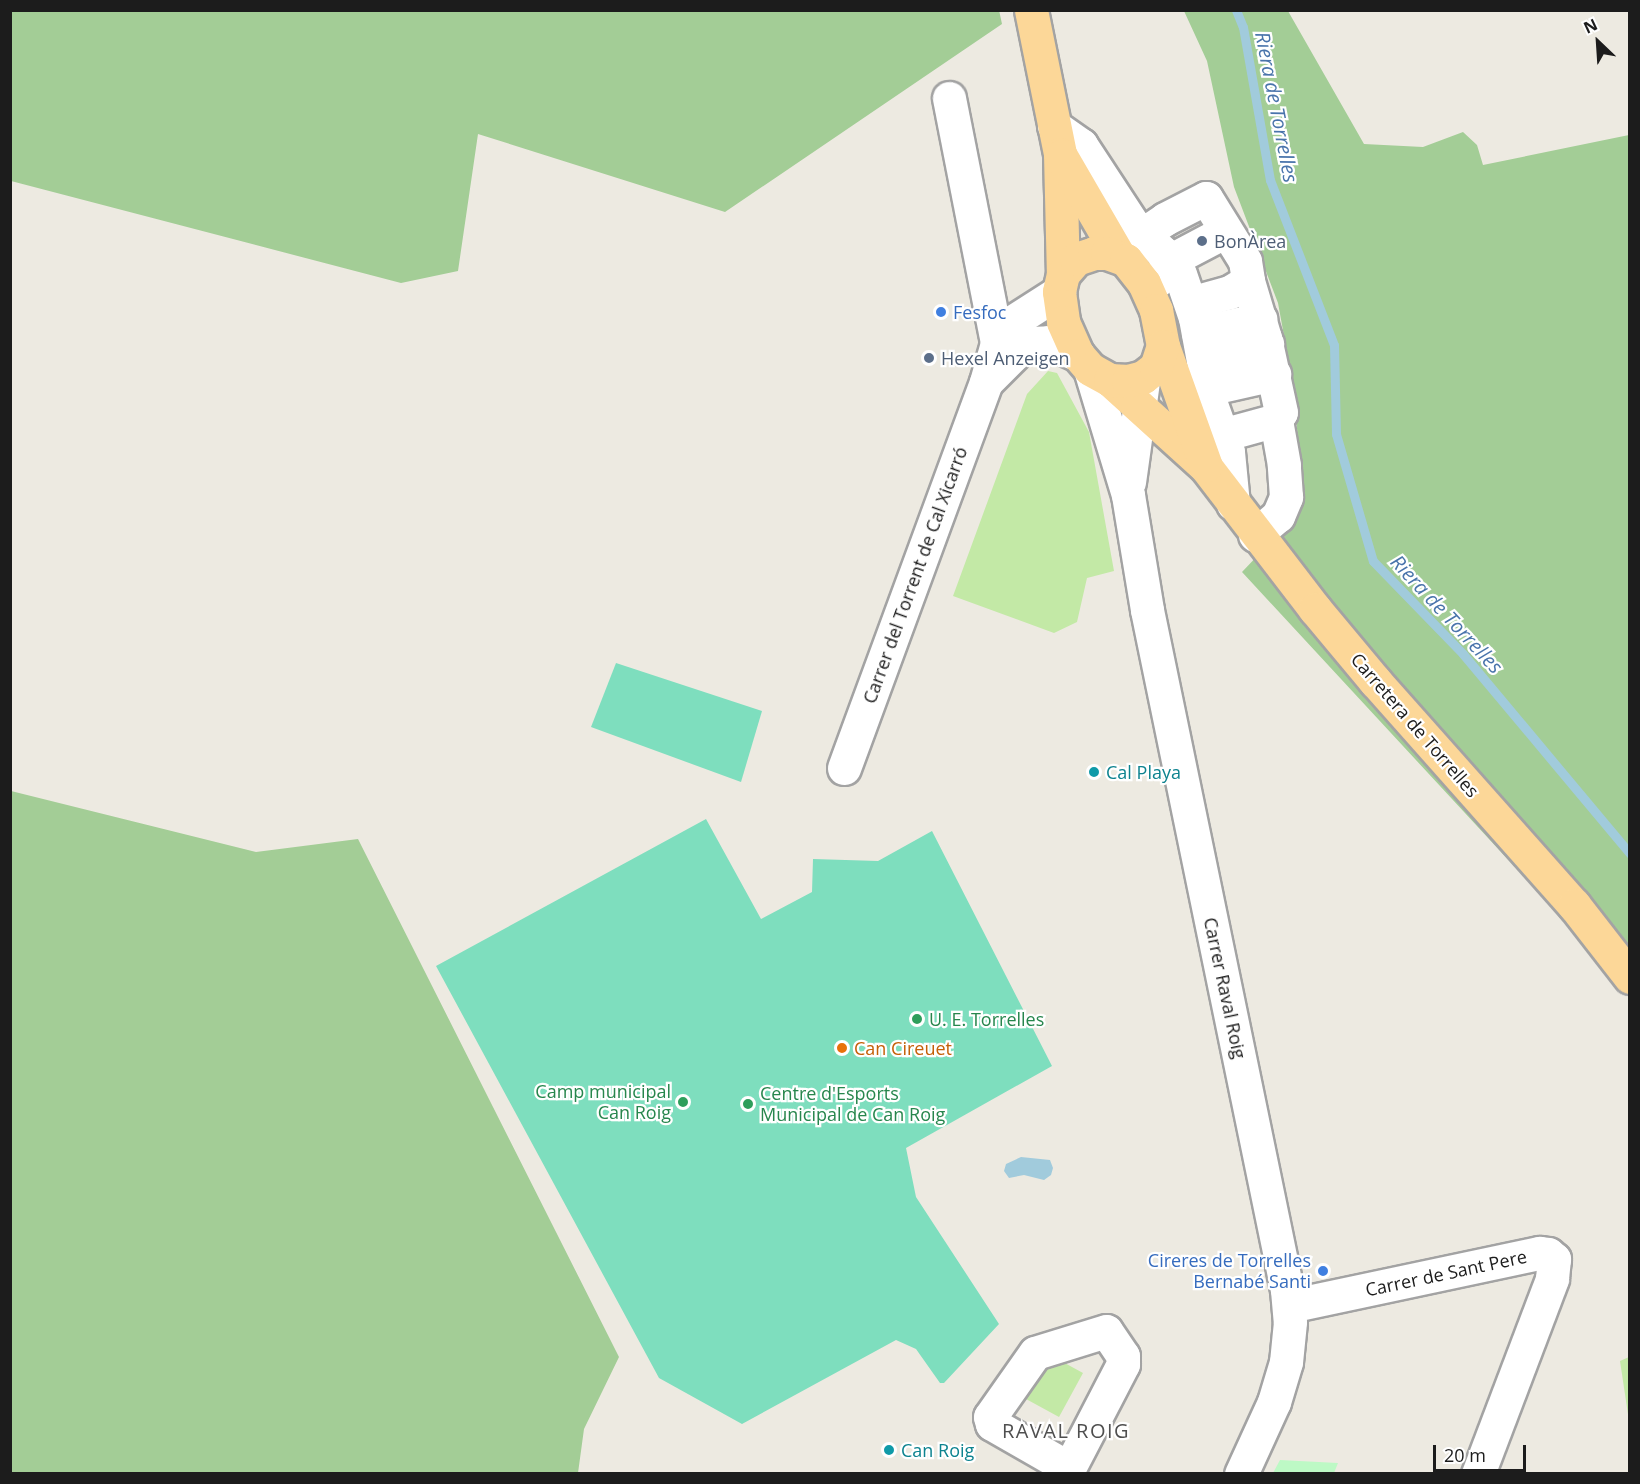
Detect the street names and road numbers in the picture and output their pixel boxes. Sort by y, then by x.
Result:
street label: Carrer del Torrent de Cal Xicarró [858,444,972,706]
street label: Carretera de Torrelles [1347,649,1483,801]
street label: Carrer Raval Roig [1199,915,1251,1061]
street label: Carrer de Sant Pere [1363,1245,1529,1301]

